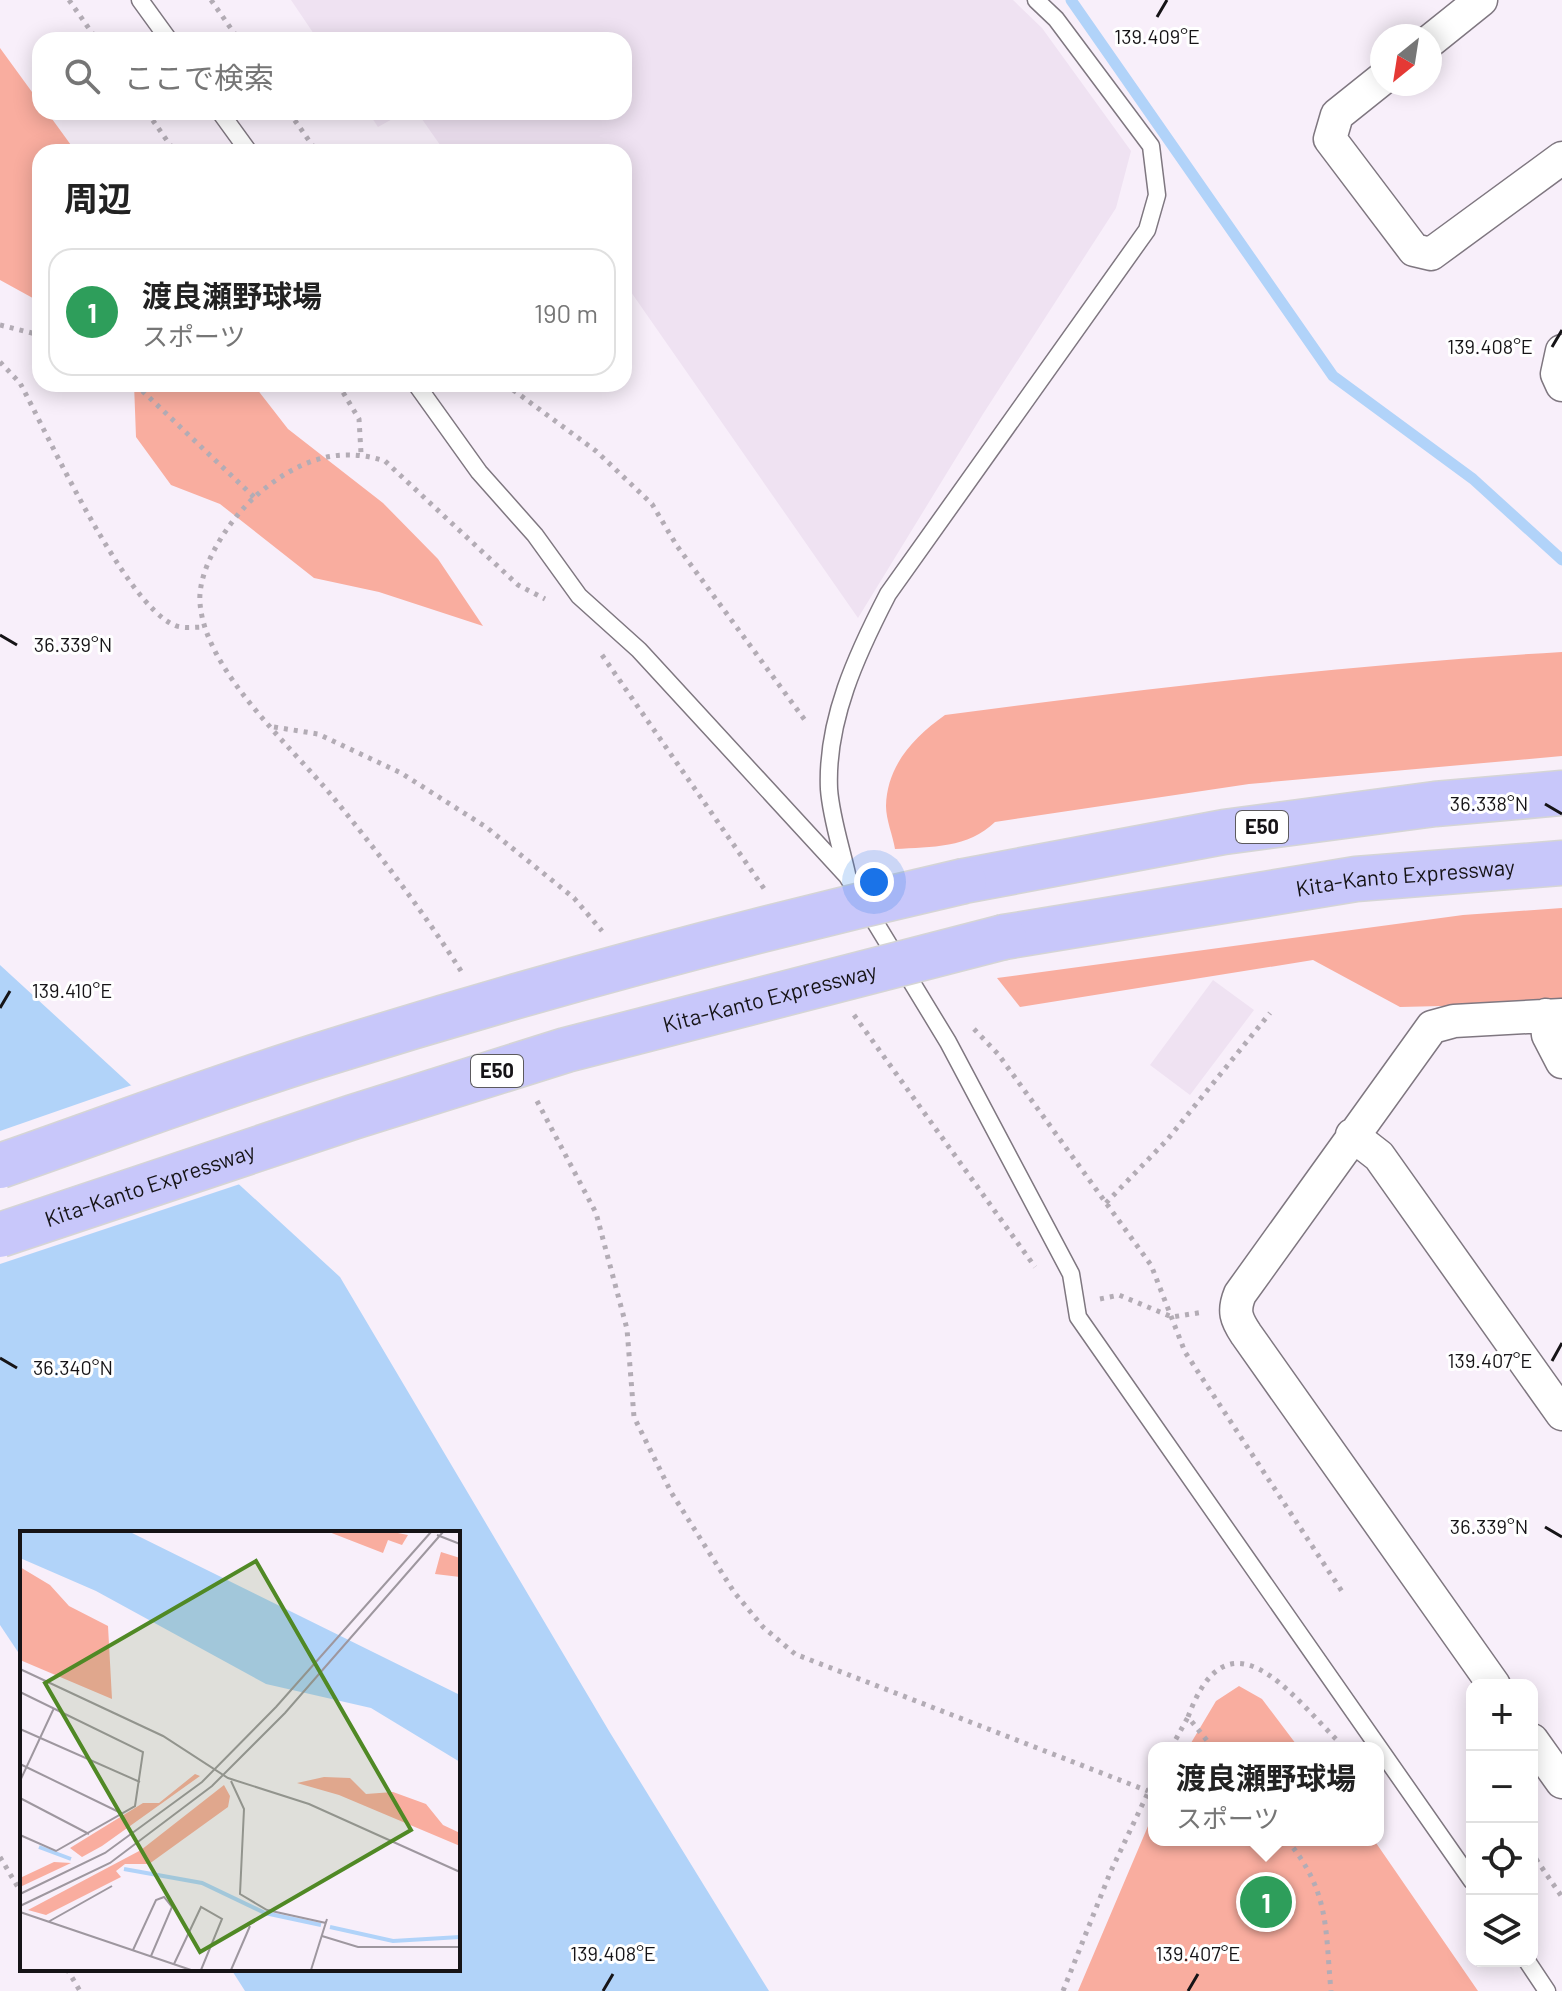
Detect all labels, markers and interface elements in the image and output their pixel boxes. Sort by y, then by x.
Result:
text: 139.409°E [1114,24,1200,48]
north arrow [1370,24,1442,96]
search box [32,32,632,120]
icon: search [60,54,104,98]
text: ここで検索 [124,59,274,95]
text: 周辺 [64,177,132,218]
text: 渡良瀬野球場 [142,277,322,313]
text: 1 [87,297,97,328]
text: 190 m [534,297,598,328]
text: スポーツ [142,320,245,351]
text: 139.408°E [1447,334,1533,358]
text: 36.339°N [34,632,112,656]
text: 36.338°N [1450,791,1528,815]
road number: E50 [1236,811,1288,843]
street label: Kita-Kanto Expressway [1294,853,1516,901]
your location [854,862,894,902]
street label: Kita-Kanto Expressway [660,956,879,1037]
text: 139.410°E [32,978,112,1002]
road number: E50 [471,1055,523,1087]
street label: Kita-Kanto Expressway [41,1137,258,1231]
text: 139.407°E [1448,1348,1532,1372]
text: 36.340°N [33,1355,113,1379]
text: 36.339°N [1450,1514,1528,1538]
inset map [20,1531,460,1971]
map controls [1466,1679,1538,1967]
button: + [1466,1679,1538,1751]
popup [1148,1742,1384,1846]
button: − [1466,1751,1538,1823]
text: 渡良瀬野球場 [1176,1759,1356,1795]
text: スポーツ [1176,1802,1279,1833]
button: locate [1466,1823,1538,1895]
pin: 1 [1240,1872,1292,1932]
button: layers [1466,1895,1538,1967]
text: 139.408°E [570,1941,656,1965]
text: 139.407°E [1156,1941,1240,1965]

